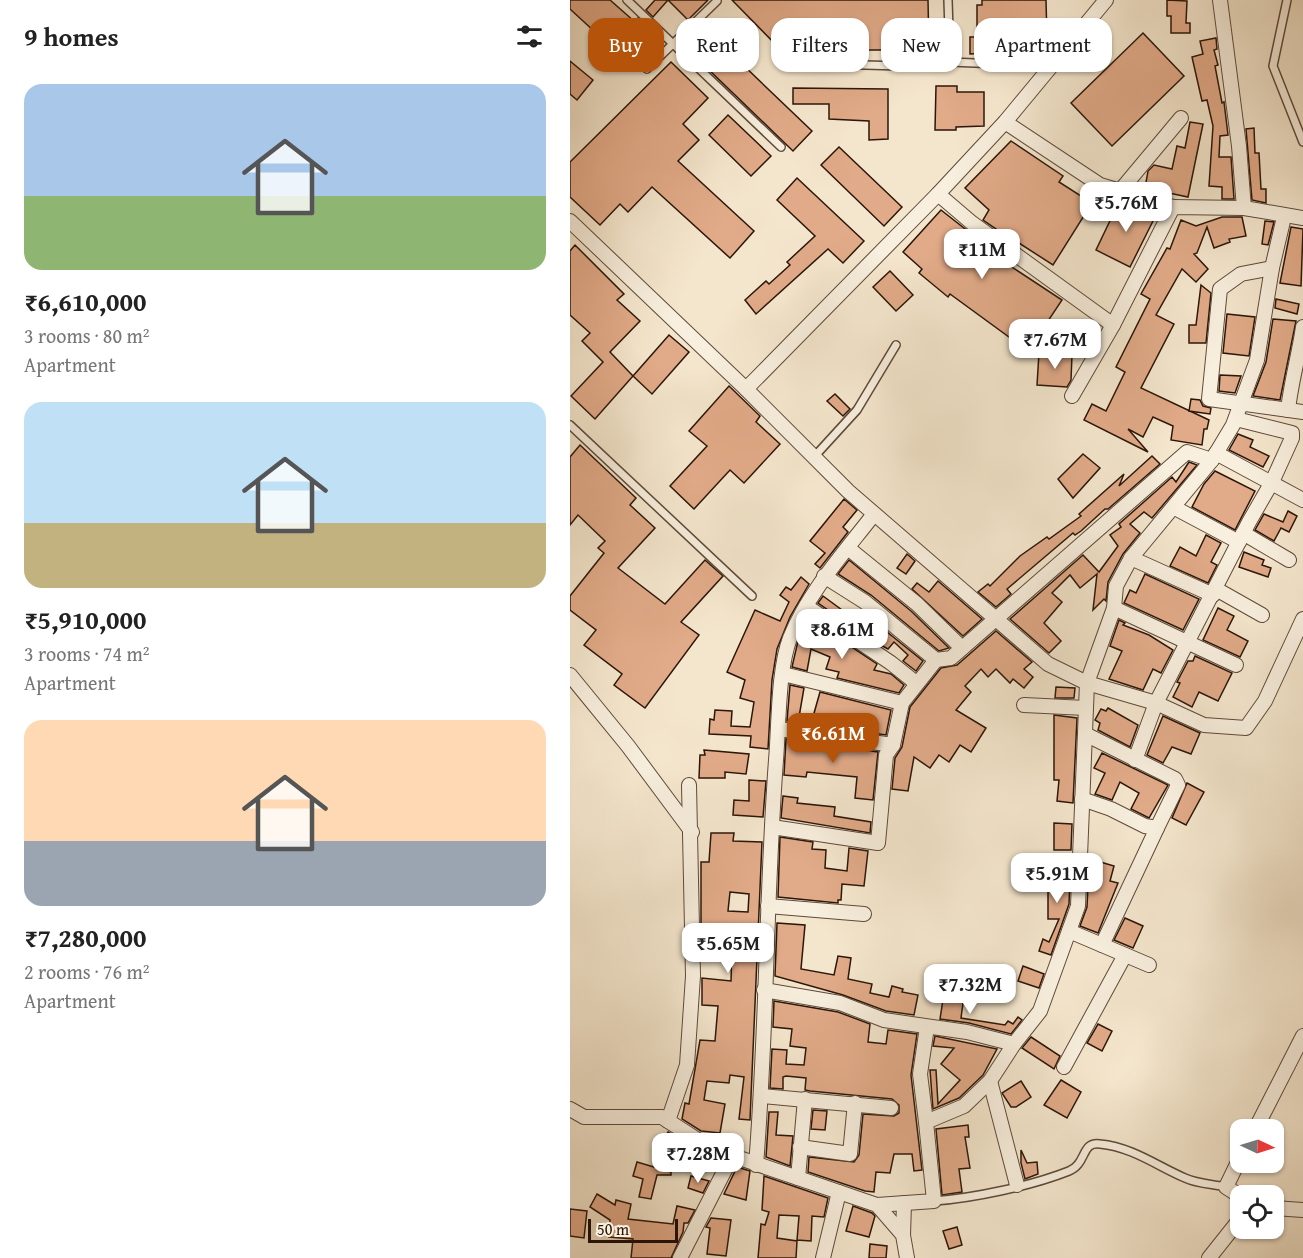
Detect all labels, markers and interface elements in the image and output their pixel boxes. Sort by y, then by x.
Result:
text: 9 homes [24,17,119,56]
chip: Buy [588,18,664,72]
chip: Rent [676,18,759,72]
chip: Filters [771,18,869,72]
chip: New [881,18,962,72]
chip: Apartment [974,18,1112,72]
icon: filters [513,20,546,53]
icon: home [231,123,339,231]
pin: ₹5.76M [1077,182,1175,233]
text: ₹5.76M [1094,187,1158,216]
pin: ₹11M [946,229,1018,280]
text: ₹11M [958,234,1006,263]
text: ₹6,610,000 [24,282,146,321]
pin: ₹7.67M [1006,319,1104,370]
text: 3 rooms · 80 m² [24,321,150,350]
text: ₹7.67M [1023,324,1087,353]
text: Apartment [24,350,116,379]
icon: home [231,441,339,549]
text: ₹5,910,000 [24,600,146,639]
pin: ₹8.61M [793,609,891,660]
text: ₹8.61M [810,614,874,643]
text: 3 rooms · 74 m² [24,639,150,668]
text: Apartment [24,668,116,697]
pin: ₹6.61M [784,713,882,764]
text: ₹6.61M [801,718,865,747]
icon: home [231,759,339,867]
pin: ₹5.91M [1008,853,1106,904]
text: ₹5.91M [1025,858,1089,887]
text: ₹7,280,000 [24,918,146,957]
pin: ₹5.65M [679,923,777,974]
text: ₹5.65M [696,928,760,957]
text: 2 rooms · 76 m² [24,957,150,986]
pin: ₹7.32M [921,964,1019,1015]
text: ₹7.32M [938,969,1002,998]
text: Apartment [24,986,116,1015]
north arrow [1230,1119,1284,1173]
map controls [1230,1119,1284,1239]
pin: ₹7.28M [649,1133,747,1184]
text: ₹7.28M [666,1138,730,1167]
button: locate [1230,1185,1284,1239]
scale bar [588,1216,678,1244]
text: 50 m [597,1217,629,1241]

